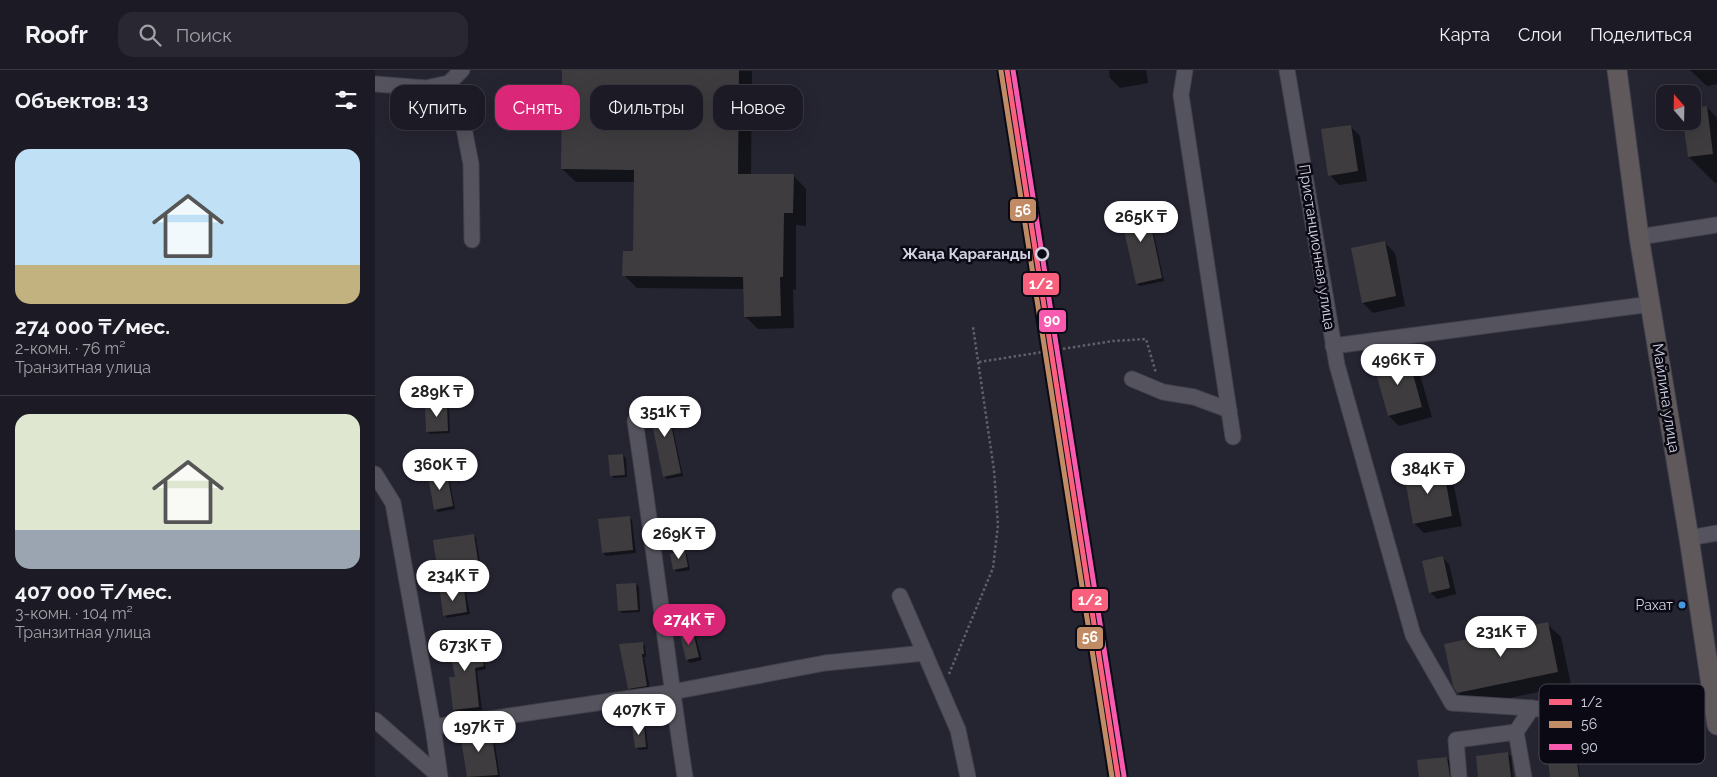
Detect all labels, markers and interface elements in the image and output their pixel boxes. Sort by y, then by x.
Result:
search box [118,12,468,57]
text: Roofr [25,20,88,49]
icon: search [136,21,164,49]
text: Поиск [176,24,232,46]
text: Карта [1439,24,1490,45]
text: Слои [1518,24,1562,45]
text: Поделиться [1590,24,1692,45]
chip: Купить [390,85,485,130]
chip: Снять [495,85,580,130]
chip: Фильтры [590,85,703,130]
chip: Новое [713,85,803,130]
north arrow [1656,85,1701,130]
map controls [1656,85,1701,130]
icon: filters [332,86,360,114]
text: Объектов: 13 [15,88,149,113]
street label: Пристанционная улица [1295,163,1339,331]
icon: home [143,181,233,271]
line badge: 56 [1009,198,1037,222]
pin: 265K ₸ [1100,200,1182,243]
text: 56 [1015,202,1031,218]
text: 265K ₸ [1115,207,1167,226]
place label: Жаңа Қарағанды [902,245,1031,263]
marker: Жаңа Қарағанды [1035,247,1049,261]
line badge: 1/2 [1022,272,1060,296]
text: 1/2 [1029,276,1053,292]
line badge: 90 [1038,309,1067,333]
text: 90 [1044,312,1060,328]
text: 274 000 ₸/мес. [15,314,170,339]
text: 2-комн. · 76 m² [15,339,125,358]
street label: Майлина улица [1648,342,1684,454]
pin: 496K ₸ [1357,344,1439,386]
text: 496K ₸ [1372,350,1424,369]
text: Транзитная улица [15,358,151,377]
pin: 289K ₸ [396,376,478,418]
text: 289K ₸ [411,382,463,401]
pin: 351K ₸ [624,396,706,438]
text: 351K ₸ [640,402,690,421]
icon: home [143,447,233,537]
pin: 360K ₸ [399,448,481,491]
pin: 384K ₸ [1387,452,1469,495]
text: 360K ₸ [414,455,466,474]
text: 384K ₸ [1402,459,1454,478]
pin: 269K ₸ [638,518,720,560]
text: 269K ₸ [653,524,705,543]
pin: 234K ₸ [412,560,494,602]
text: 234K ₸ [427,566,479,585]
text: 407 000 ₸/мес. [15,579,172,604]
line badge: 1/2 [1071,588,1109,612]
text: 1/2 [1078,592,1102,608]
place label: Рахат [1636,597,1673,613]
marker: Рахат [1677,600,1687,610]
text: 3-комн. · 104 m² [15,604,133,623]
pin: 274K ₸ [648,604,730,646]
text: 274K ₸ [664,610,714,629]
pin: 231K ₸ [1460,616,1542,658]
text: 231K ₸ [1476,622,1526,641]
text: Транзитная улица [15,623,151,642]
line badge: 56 [1076,626,1104,650]
text: 56 [1082,629,1098,645]
pin: 673K ₸ [424,630,506,672]
text: 673K ₸ [439,636,491,655]
legend [1539,684,1705,764]
pin: 407K ₸ [598,694,680,736]
text: 1/2 [1581,694,1602,710]
text: 407K ₸ [613,700,665,719]
pin: 197K ₸ [438,710,520,753]
text: 56 [1581,716,1597,732]
text: 197K ₸ [454,717,504,736]
text: 90 [1581,739,1598,755]

